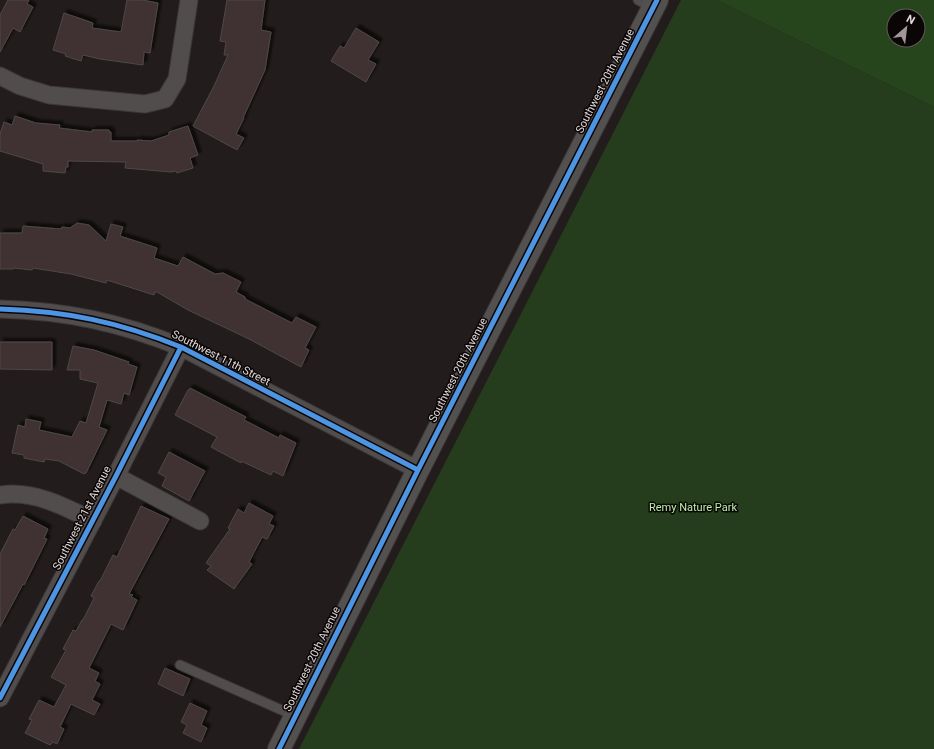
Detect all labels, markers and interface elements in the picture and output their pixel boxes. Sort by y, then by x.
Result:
north arrow [886,8,926,48]
text: N [904,12,917,27]
street label: Southwest 20th Avenue [573,27,637,135]
street label: Southwest 20th Avenue [426,316,490,424]
street label: Southwest 11th Street [170,328,273,389]
street label: Southwest 21st Avenue [50,464,114,572]
park label: Remy Nature Park [649,501,737,514]
street label: Southwest 20th Avenue [281,604,343,714]

